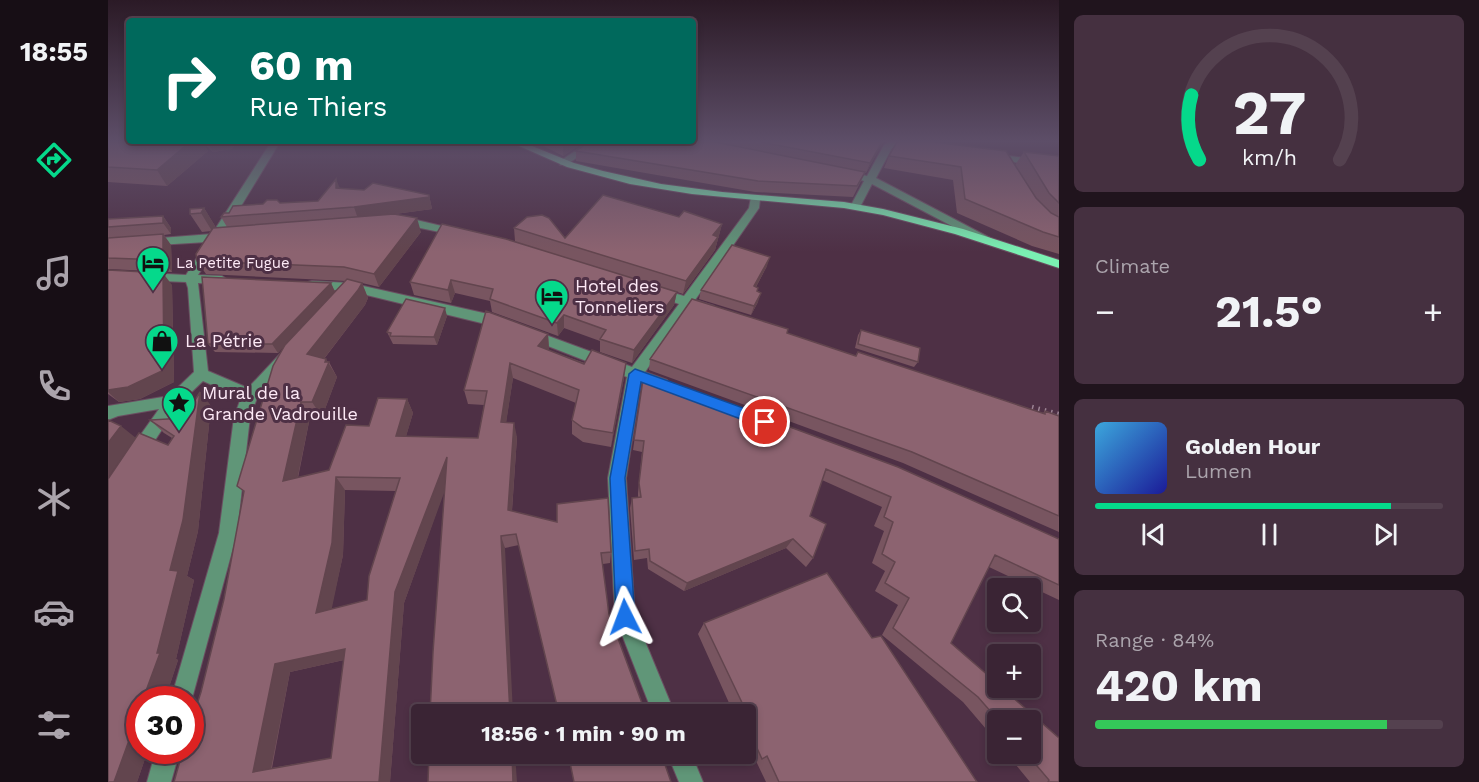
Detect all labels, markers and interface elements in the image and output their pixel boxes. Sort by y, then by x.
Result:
text: 18:55 [20,36,88,68]
text: 60 m [249,41,353,90]
icon: right [150,42,228,120]
text: 27 [1232,77,1306,150]
text: Rue Thiers [249,91,387,123]
icon: directions [33,139,75,181]
text: km/h [1241,146,1297,171]
hotel icon: La Petite Fugue [135,245,171,292]
icon: music [33,252,75,294]
place label: La Petite Fugue [176,254,290,272]
text: Climate [1095,254,1170,278]
place label: Hotel des Tonneliers [575,275,665,317]
hotel icon: Hotel des Tonneliers [534,278,570,325]
text: 21.5° [1215,285,1323,338]
text: − [1095,292,1115,331]
text: + [1423,292,1443,331]
shop icon: La Pétrie [144,323,180,370]
place label: La Pétrie [185,330,263,351]
icon: phone [33,365,75,407]
place label: Mural de la Grande Vadrouille [202,382,358,424]
place icon: Mural de la Grande Vadrouille [161,385,197,432]
pin [739,396,790,447]
icon: arrive [748,405,781,438]
text: Golden Hour [1185,434,1320,459]
text: Lumen [1185,459,1252,483]
icon: climate [33,478,75,520]
icon: previous [1137,518,1170,551]
icon: pause [1253,518,1286,551]
icon: next [1369,518,1402,551]
map controls [987,578,1041,764]
button: search [987,578,1041,632]
position arrow [593,585,657,649]
icon: car [33,591,75,633]
text: Range · 84% [1095,628,1214,652]
button: + [987,644,1041,698]
text: 420 km [1095,659,1263,712]
speed limit sign: 30 [126,686,204,764]
icon: filters [33,704,75,746]
button: − [987,710,1041,764]
text: 18:56 · 1 min · 90 m [481,721,686,746]

